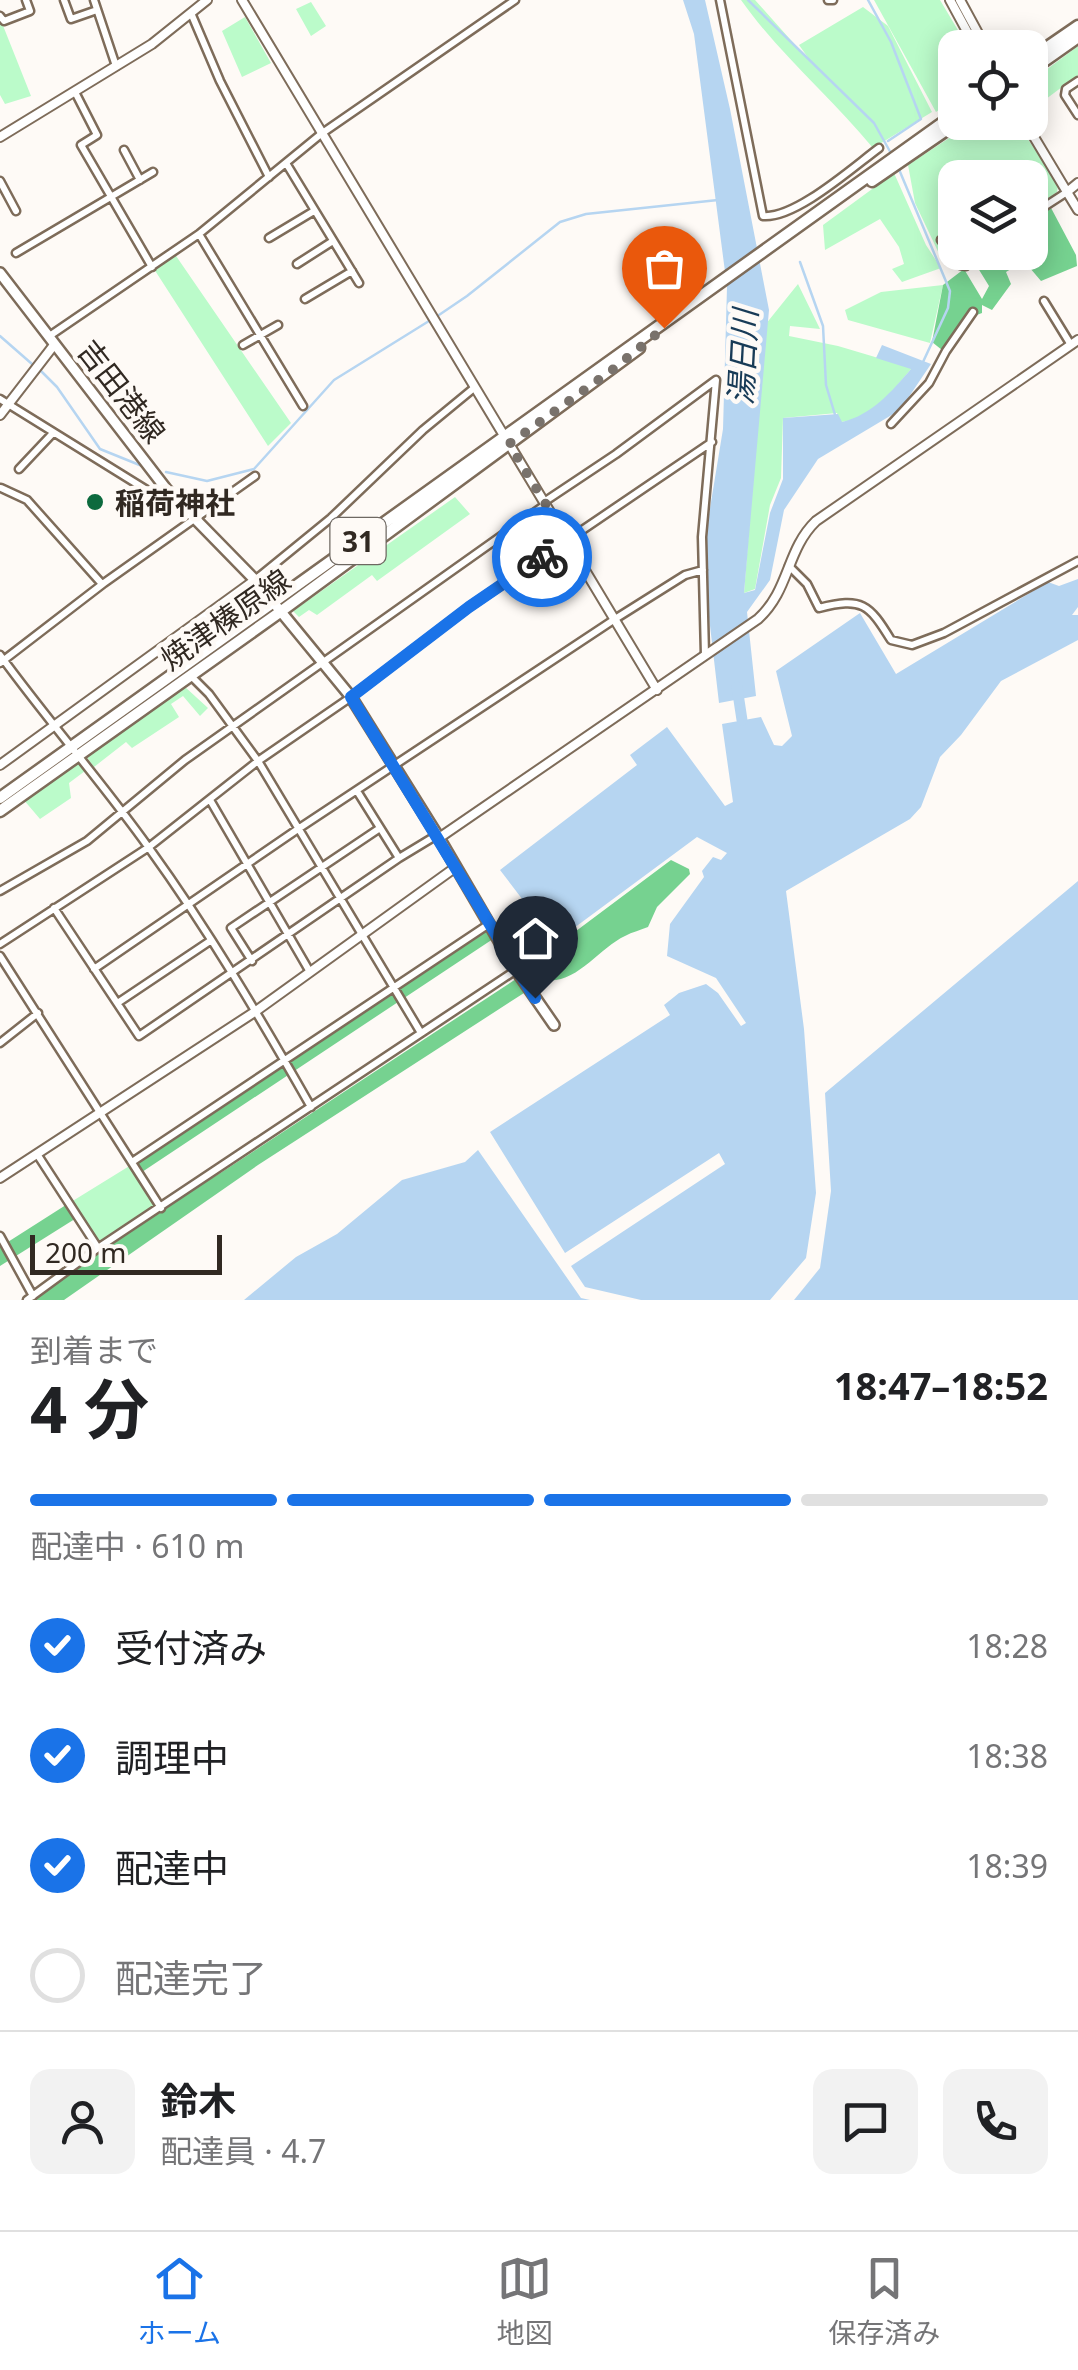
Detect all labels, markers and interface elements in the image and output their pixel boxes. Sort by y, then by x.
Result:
map controls [938,30,1048,270]
button: locate [938,30,1048,140]
button: layers [938,160,1048,270]
pin [622,226,707,329]
icon: bag [637,241,692,296]
water label: 湯日川 [718,305,766,406]
street label: 吉田港線 [69,331,175,451]
place label: 稲荷神社 [115,482,235,523]
marker: 稲荷神社 [84,491,106,513]
courier [492,507,592,607]
road number: 31 [330,518,386,564]
icon: bike [515,530,570,585]
street label: 焼津榛原線 [152,559,298,679]
pin [493,896,578,999]
icon: home [508,911,563,966]
scale bar [30,1230,222,1274]
text: 200 m [45,1233,127,1271]
text: 到着まで [30,1328,158,1371]
text: 18:47–18:52 [834,1359,1048,1411]
text: 4 分 [30,1364,149,1452]
text: 配達中 · 610 m [30,1524,244,1567]
icon: check [30,1618,85,1673]
text: 受付済み [115,1621,267,1673]
text: 18:28 [966,1624,1048,1667]
icon: check [30,1728,85,1783]
text: 調理中 [115,1731,229,1783]
text: 18:38 [966,1734,1048,1777]
icon: check [30,1838,85,1893]
text: 配達中 [115,1841,229,1893]
text: 18:39 [966,1844,1048,1887]
text: 配達完了 [115,1951,267,2003]
button: person [30,2069,135,2174]
button: chat [813,2069,918,2174]
button: phone [943,2069,1048,2174]
text: 鈴木 [160,2074,236,2126]
text: 配達員 · 4.7 [160,2129,326,2172]
tab: ホーム [138,2251,221,2351]
tab: 地図 [497,2251,553,2351]
tab: 保存済み [828,2251,940,2351]

